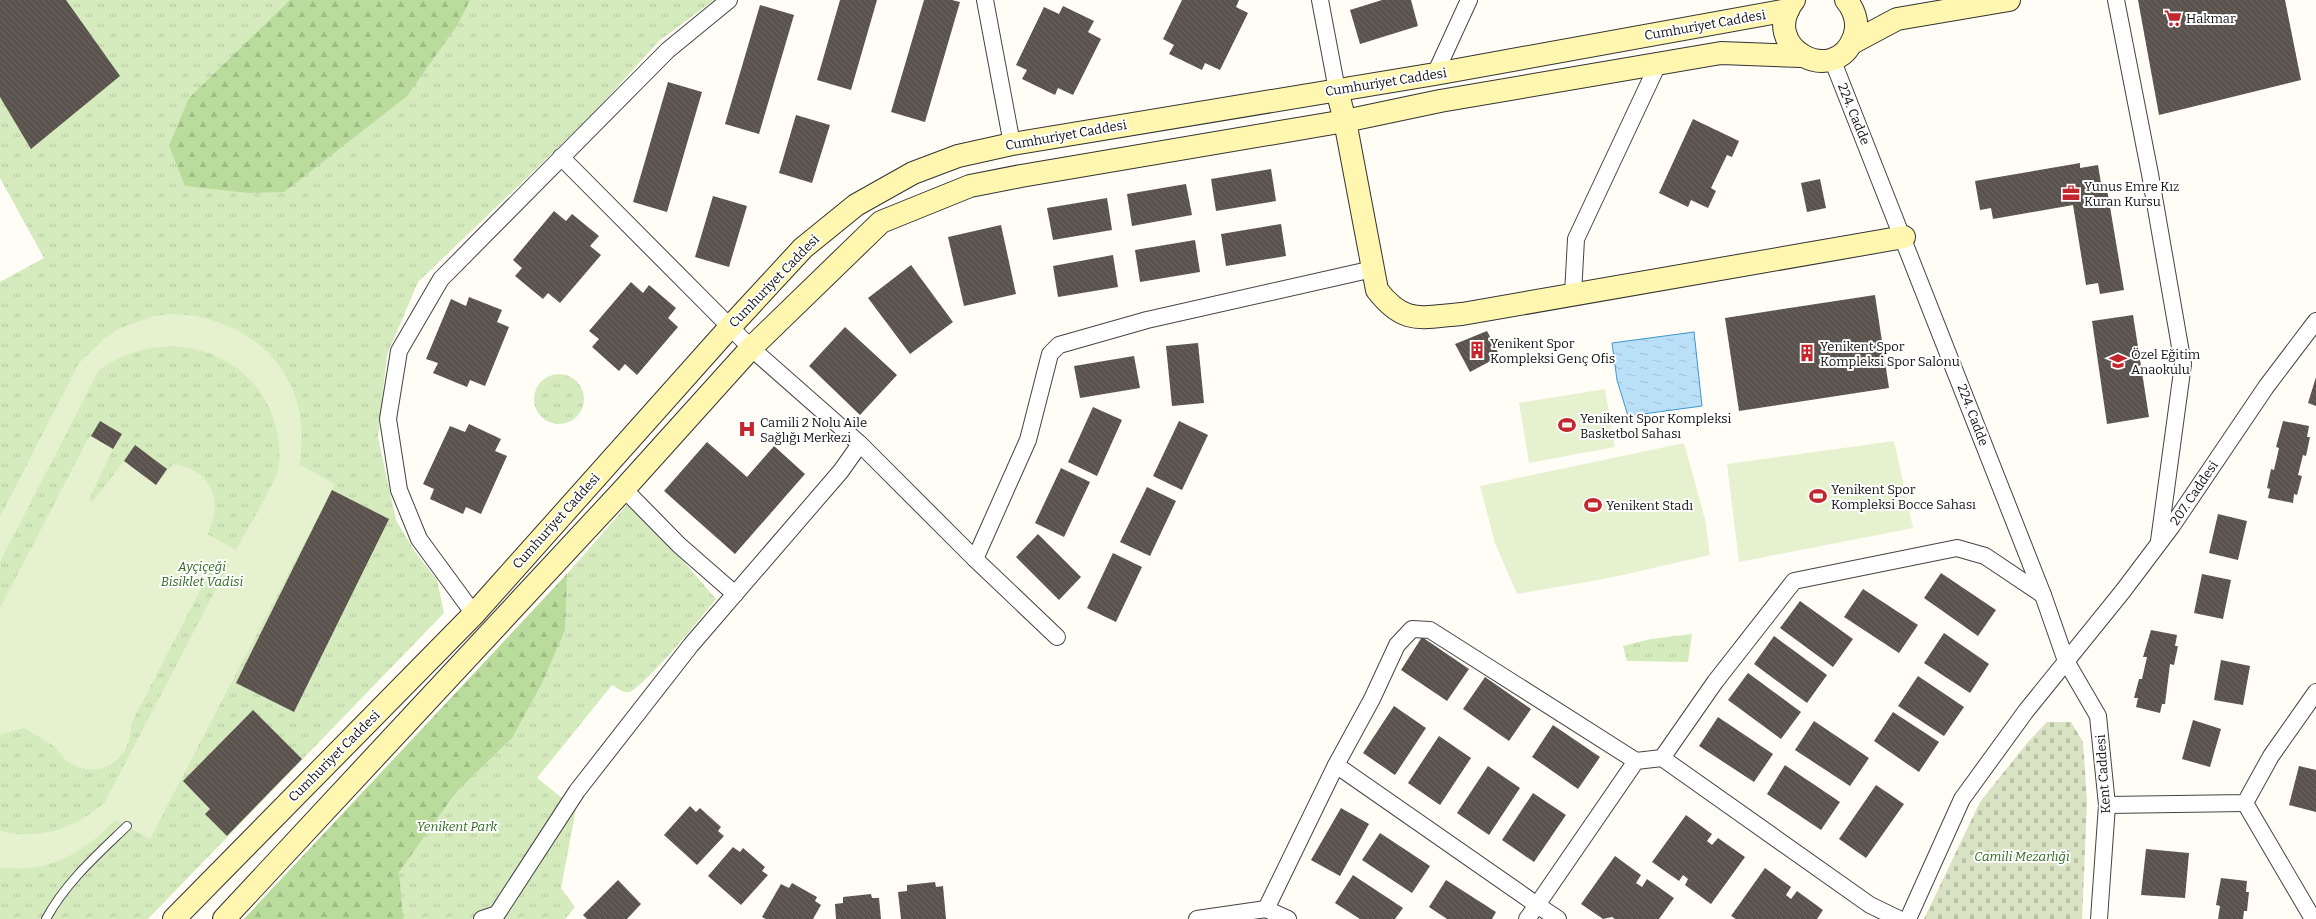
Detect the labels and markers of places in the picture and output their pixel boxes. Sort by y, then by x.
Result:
supermarket icon: Hakmar [2163,8,2183,28]
place label: Hakmar [2186,11,2236,26]
place label: Yunus Emre Kız Kuran Kursu [2084,179,2179,209]
office icon: Yunus Emre Kız Kuran Kursu [2061,183,2081,203]
place label: Yenikent Spor Kompleksi Genç Ofis [1490,336,1615,366]
place label: Yenikent Spor Kompleksi Spor Salonu [1820,339,1960,369]
building icon: Yenikent Spor Kompleksi Genç Ofis [1467,340,1487,360]
building icon: Yenikent Spor Kompleksi Spor Salonu [1797,343,1817,363]
place label: Özel Eğitim Anaokulu [2131,347,2201,377]
school or university icon: Özel Eğitim Anaokulu [2108,351,2128,371]
place label: Yenikent Spor Kompleksi Basketbol Sahası [1580,411,1731,441]
place label: Camili 2 Nolu Aile Sağlığı Merkezi [760,415,867,445]
sports icon: Yenikent Spor Kompleksi Basketbol Sahası [1557,415,1577,435]
hospital icon: Camili 2 Nolu Aile Sağlığı Merkezi [737,419,757,439]
place label: Yenikent Spor Kompleksi Bocce Sahası [1831,482,1976,512]
sports icon: Yenikent Spor Kompleksi Bocce Sahası [1808,486,1828,506]
sports icon: Yenikent Stadı [1583,495,1603,515]
place label: Yenikent Stadı [1606,498,1693,513]

